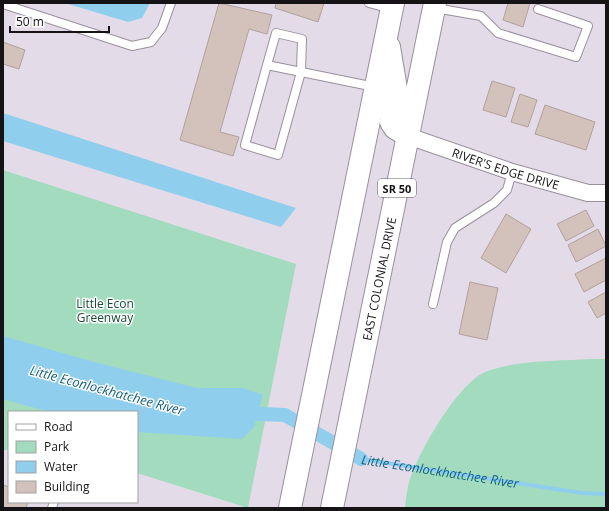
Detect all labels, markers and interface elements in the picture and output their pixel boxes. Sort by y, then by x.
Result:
scale bar [10,8,109,34]
text: 50 m [16,13,44,30]
street label: RIVER'S EDGE DRIVE [450,143,561,193]
road number: SR 50 [378,179,416,197]
street label: EAST COLONIAL DRIVE [358,215,400,342]
park label: Little Econ Greenway [76,295,134,326]
water label: Little Econlockhatchee River [28,361,187,419]
legend [8,411,138,503]
text: Road [44,418,73,435]
text: Park [44,438,70,455]
water label: Little Econlockhatchee River [360,450,521,492]
text: Water [44,458,78,475]
text: Building [44,478,90,495]

